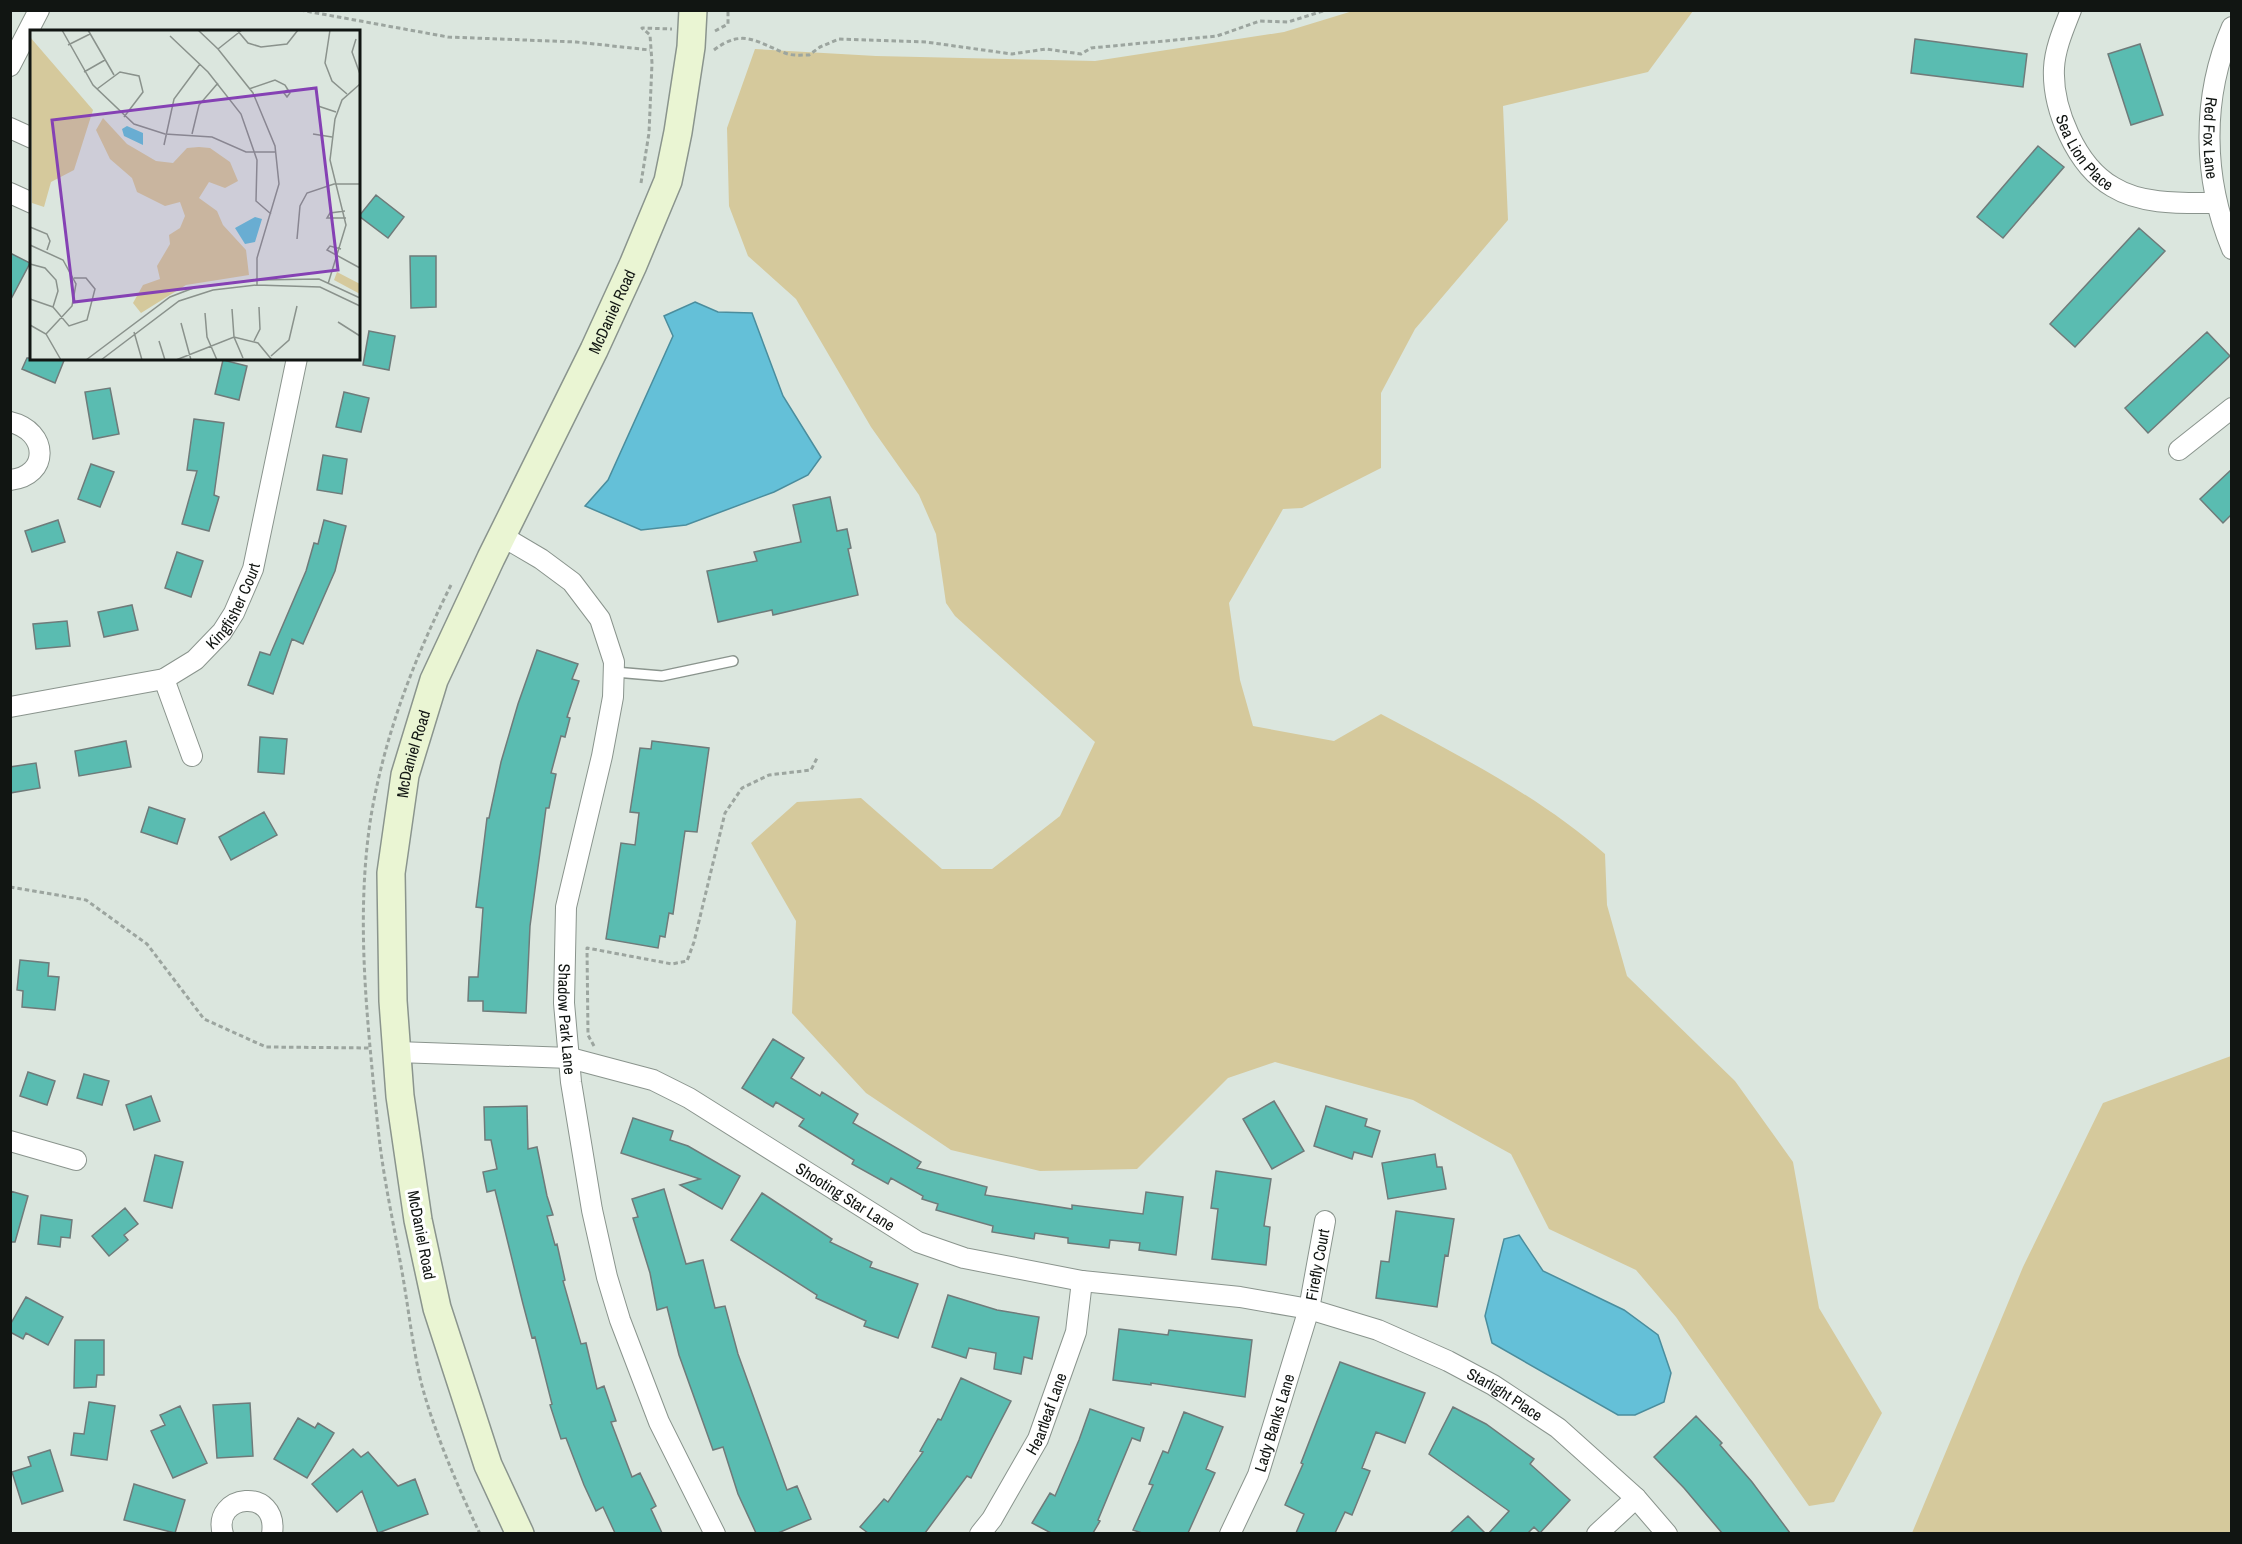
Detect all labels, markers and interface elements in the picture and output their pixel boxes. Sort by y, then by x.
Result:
inset map [30,30,360,360]
street label: Red Fox Lane [2198,96,2223,180]
street label: Sea Lion Place [2051,111,2118,195]
street label: McDaniel Road [583,266,640,357]
street label: Kingfisher Court [200,561,265,654]
street label: McDaniel Road [391,707,435,799]
street label: Shadow Park Lane [553,964,581,1075]
street label: Shooting Star Lane [792,1157,899,1236]
street label: McDaniel Road [403,1189,441,1281]
street label: Firefly Court [1300,1227,1334,1302]
street label: Starlight Place [1463,1362,1547,1426]
street label: Heartleaf Lane [1020,1370,1072,1459]
street label: Lady Banks Lane [1249,1371,1299,1474]

